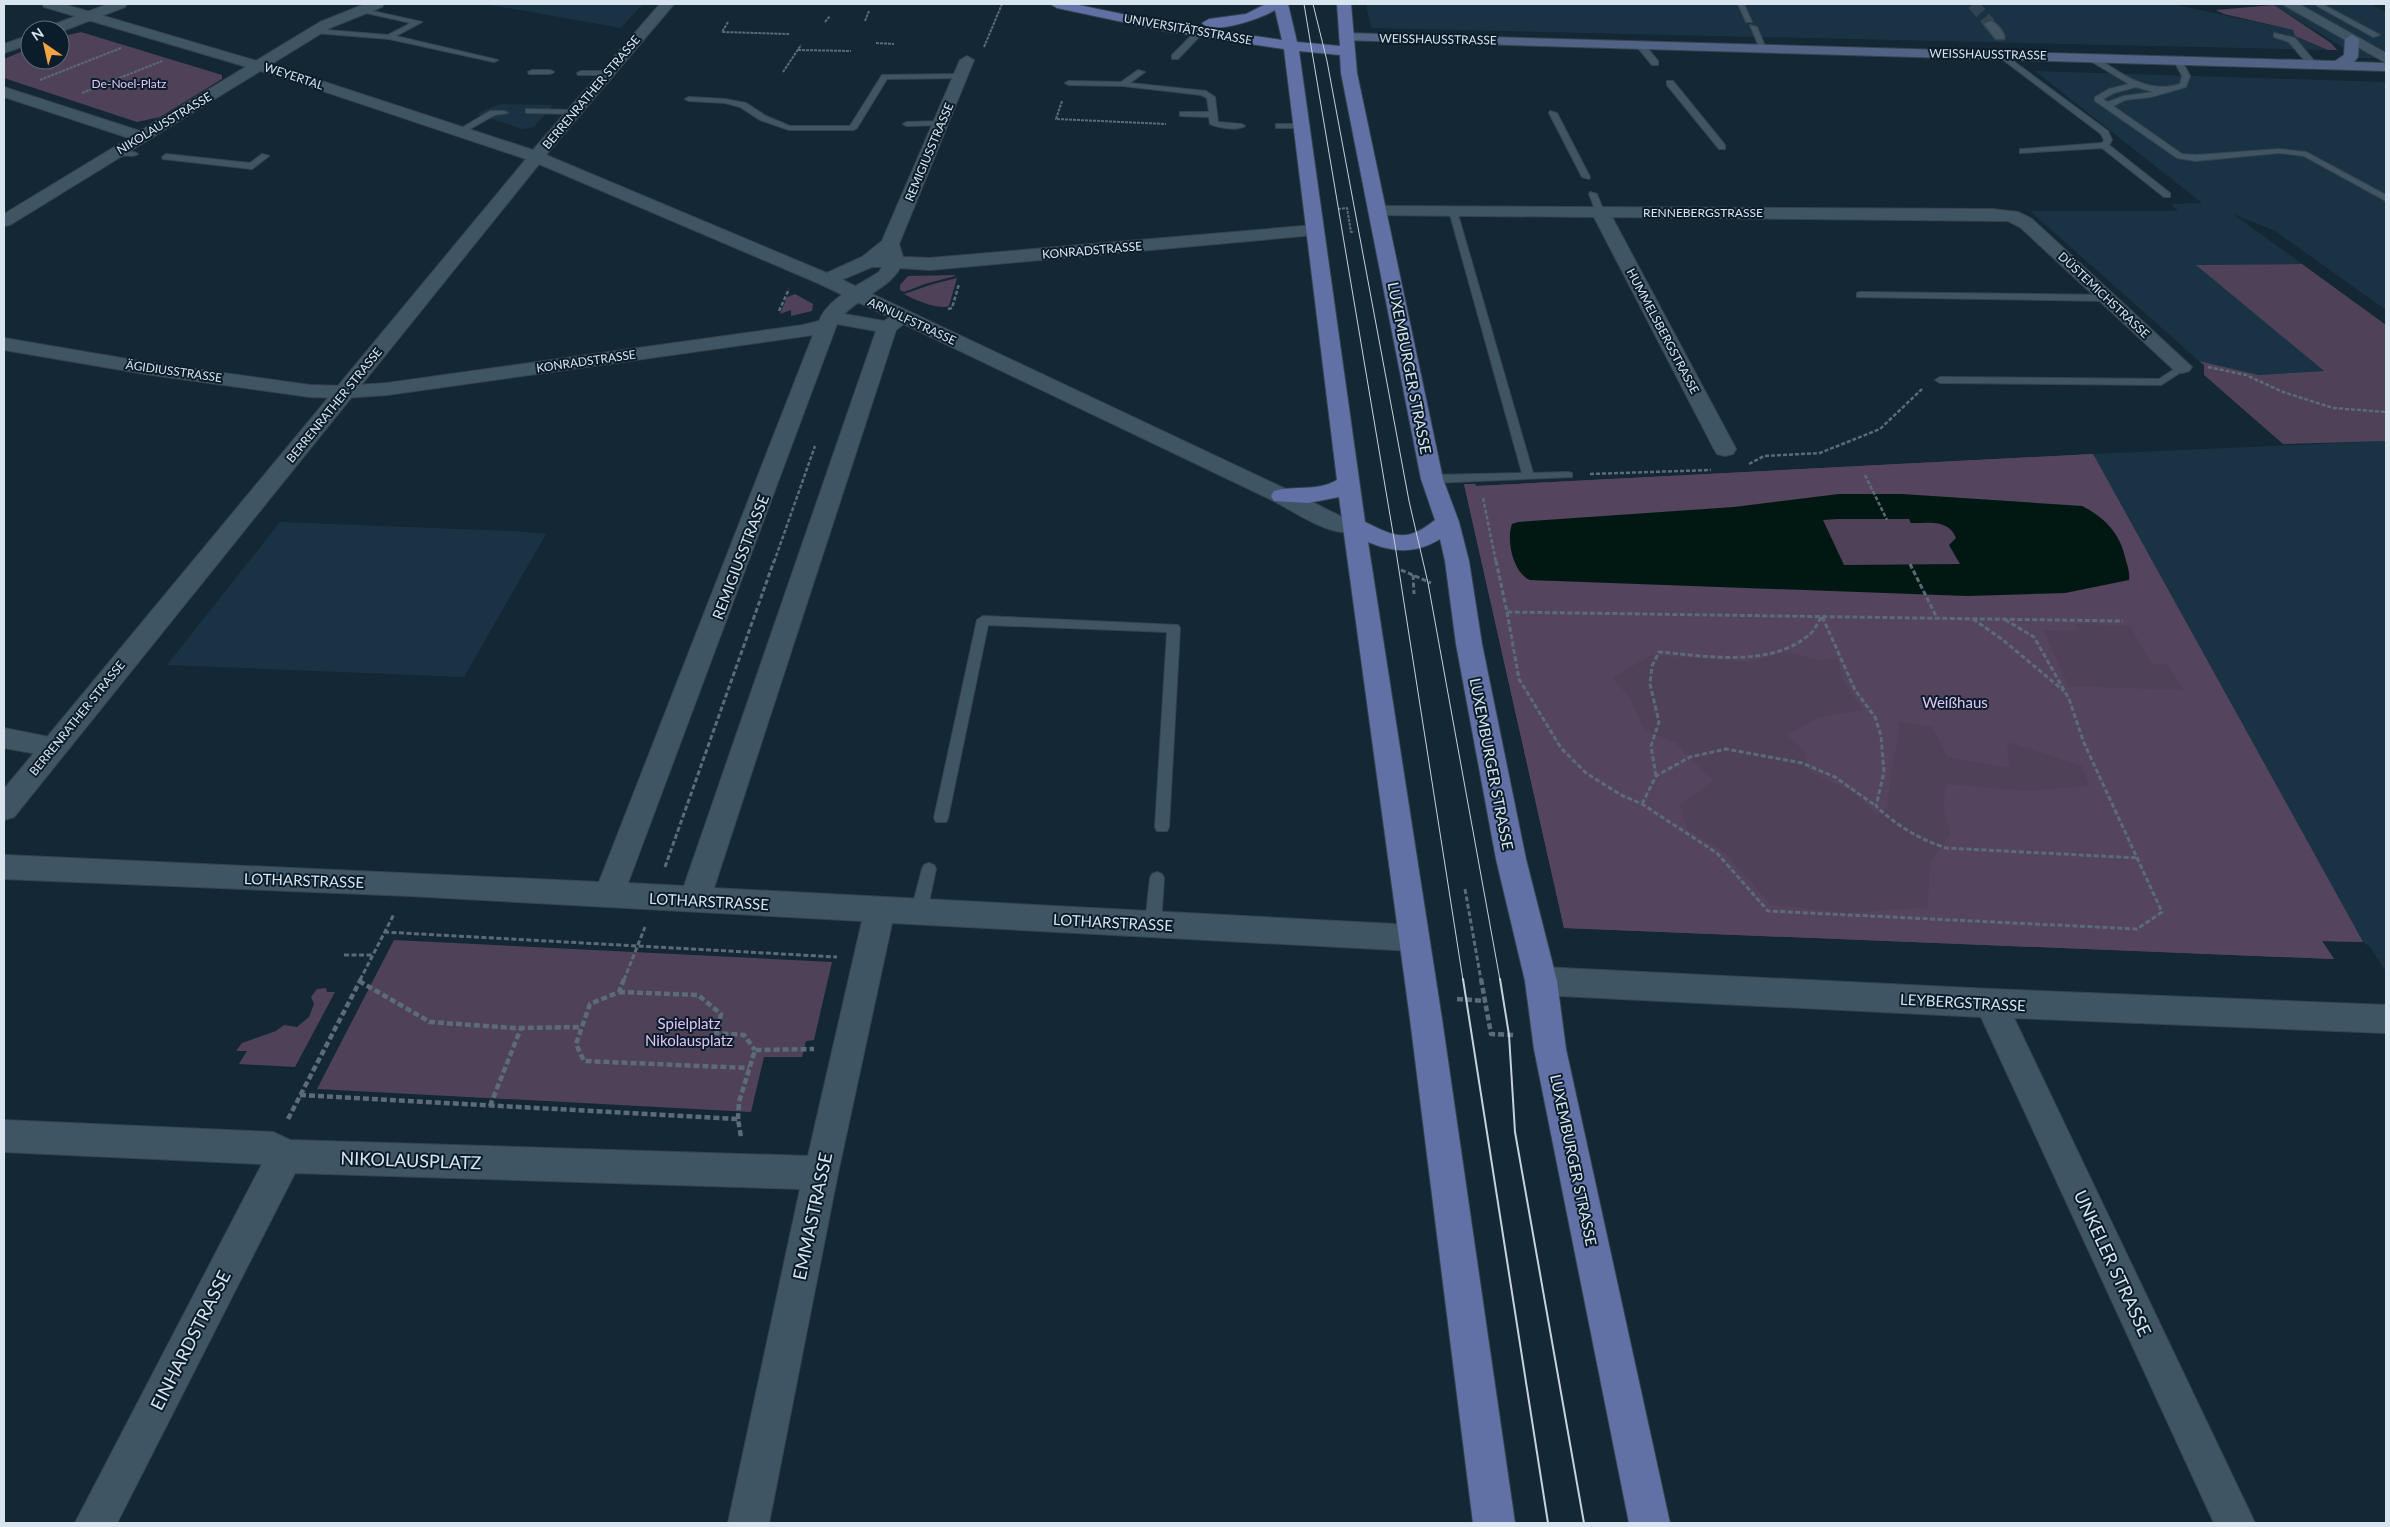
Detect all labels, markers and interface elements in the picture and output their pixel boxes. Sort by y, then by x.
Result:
street label: UNIVERSITÄTSSTRASSE [1123,10,1253,48]
north arrow [20,20,70,70]
text: N [28,24,47,44]
street label: WEISSHAUSSTRASSE [1379,30,1497,48]
street label: BERRENRATHER STRASSE [539,32,643,152]
street label: WEISSHAUSSTRASSE [1929,45,2047,63]
street label: WEYERTAL [262,59,326,93]
park label: De-Noel-Platz [92,76,167,91]
street label: NIKOLAUSSTRASSE [114,89,214,157]
street label: REMIGIUSSTRASSE [901,100,957,204]
street label: RENNEBERGSTRASSE [1643,205,1763,220]
street label: KONRADSTRASSE [1041,238,1143,262]
street label: DÜSTEMICHSTRASSE [2055,249,2153,341]
street label: HUMMELSBERGSTRASSE [1624,266,1703,396]
street label: LUXEMBURGER STRASSE [1384,280,1436,456]
street label: ARNULFSTRASSE [866,294,959,348]
street label: BERRENRATHER STRASSE [283,344,385,466]
street label: KONRADSTRASSE [535,347,637,375]
street label: ÄGIDIUSSTRASSE [125,357,223,385]
street label: REMIGIUSSTRASSE [708,492,772,622]
street label: BERRENRATHER STRASSE [26,657,128,779]
street label: LUXEMBURGER STRASSE [1466,676,1518,852]
park label: Weißhaus [1922,693,1988,711]
street label: LOTHARSTRASSE [244,869,364,891]
street label: LOTHARSTRASSE [649,889,769,913]
street label: LOTHARSTRASSE [1053,910,1173,934]
street label: LEYBERGSTRASSE [1900,990,2026,1014]
park label: Spielplatz Nikolausplatz [645,1014,733,1049]
street label: LUXEMBURGER STRASSE [1547,1073,1601,1247]
street label: NIKOLAUSPLATZ [340,1147,482,1173]
street label: EMMASTRASSE [788,1150,836,1282]
street label: UNKELER STRASSE [2070,1186,2156,1340]
street label: EINHARDSTRASSE [145,1266,235,1414]

